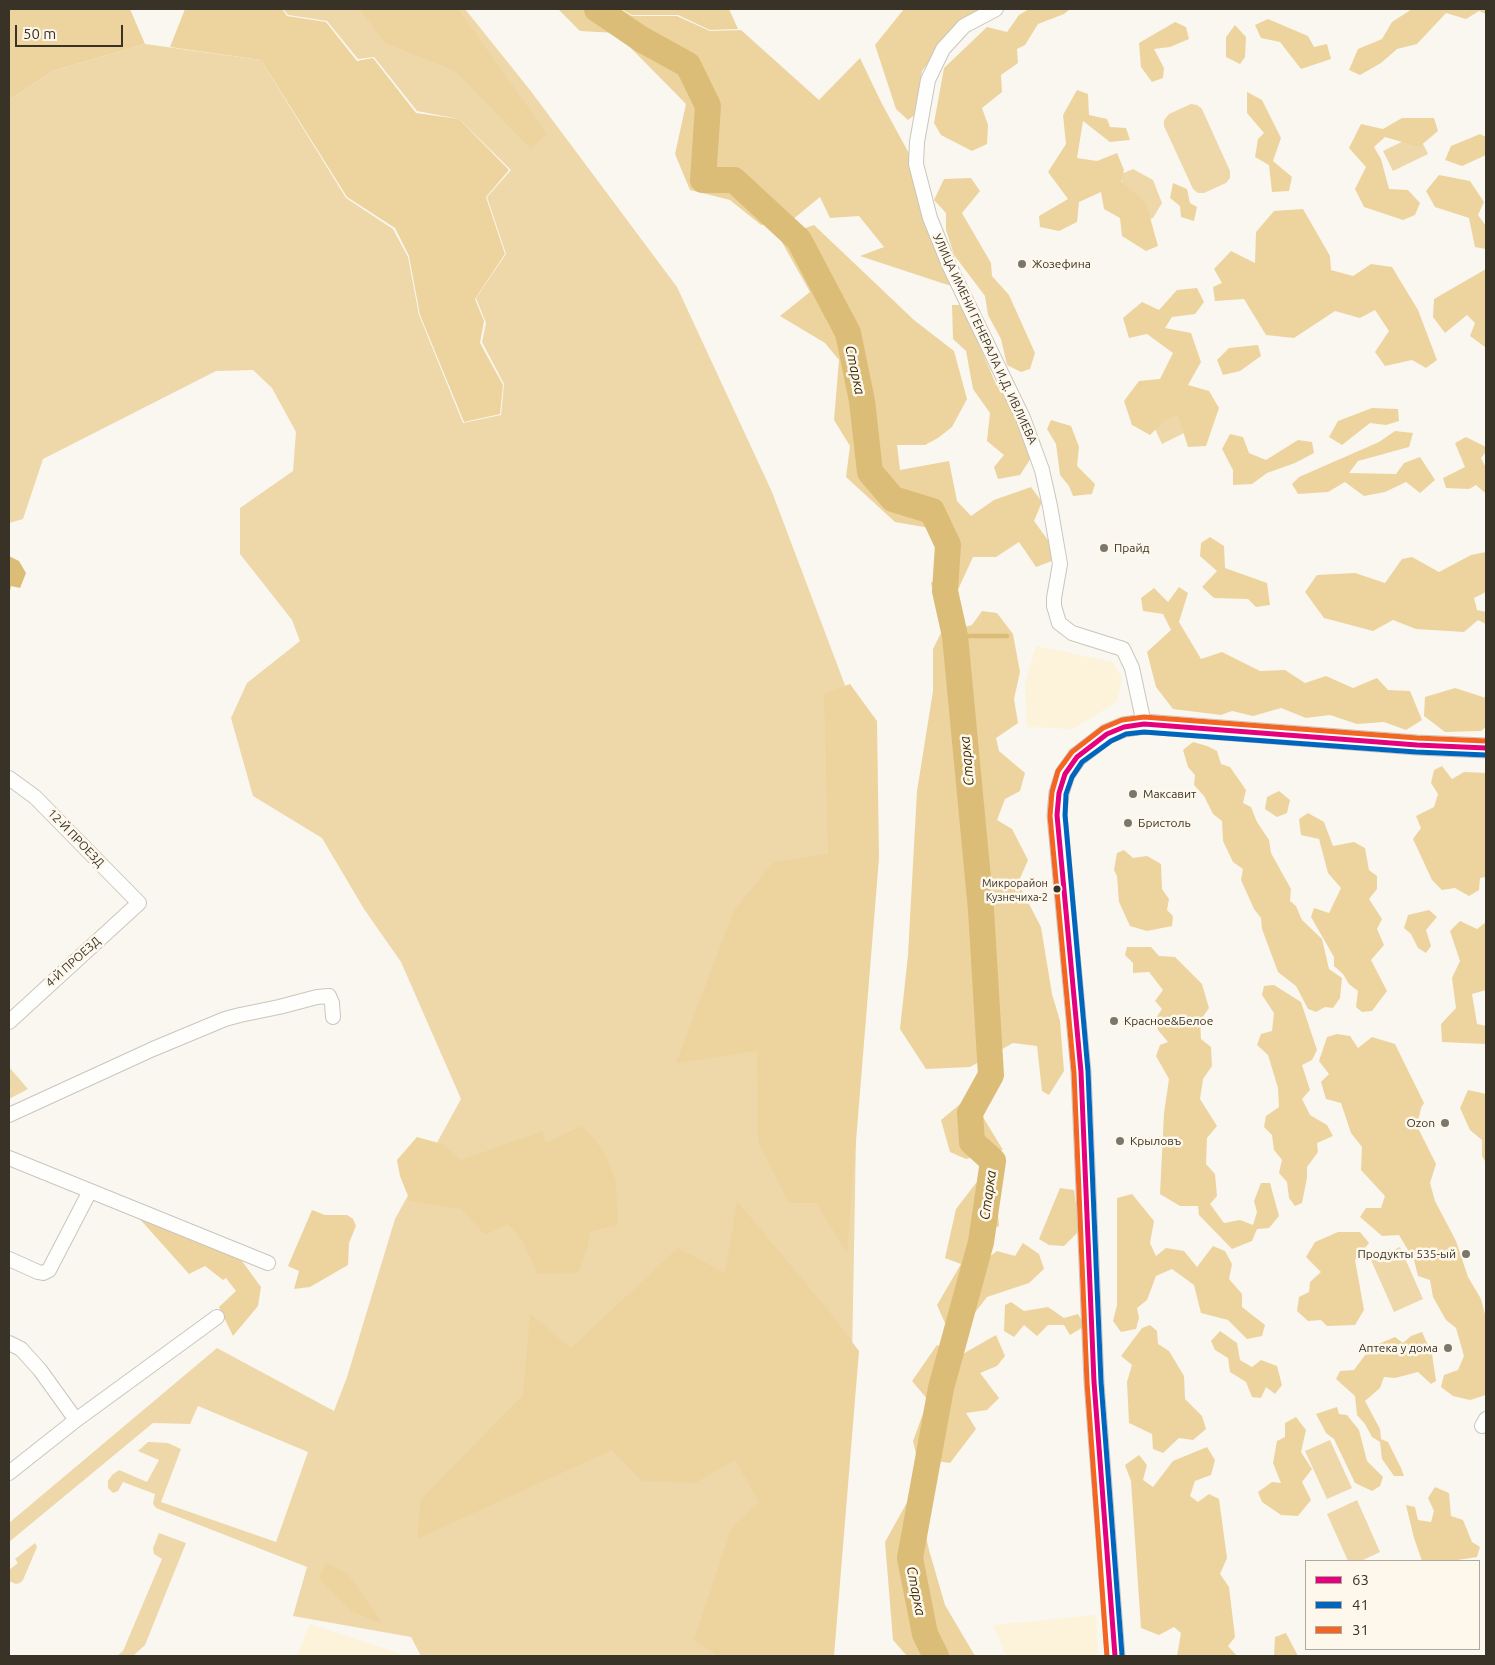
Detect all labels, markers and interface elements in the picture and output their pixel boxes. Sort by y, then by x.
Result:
scale bar [18,15,125,47]
text: 50 m [23,25,56,42]
street label: УЛИЦА ИМЕНИ ГЕНЕРАЛА И.Д. ИВЛИЕВА [930,232,1040,446]
place label: Жозефина [1032,257,1091,271]
marker: Жозефина [1016,258,1028,270]
water label: Старка [842,344,868,396]
place label: Прайд [1114,541,1150,555]
marker: Прайд [1098,542,1110,554]
water label: Старка [956,735,978,787]
place label: Максавит [1143,787,1196,801]
marker: Максавит [1127,788,1139,800]
street label: 12-Й ПРОЕЗД [45,806,107,870]
place label: Бристоль [1138,816,1191,830]
marker: Бристоль [1122,817,1134,829]
place label: Микрорайон Кузнечиха-2 [982,876,1048,902]
marker: Микрорайон Кузнечиха-2 [1052,884,1062,894]
street label: 4-Й ПРОЕЗД [43,934,103,990]
place label: Красное&Белое [1124,1014,1213,1028]
marker: Красное&Белое [1108,1015,1120,1027]
place label: Ozon [1406,1116,1435,1130]
marker: Ozon [1439,1117,1451,1129]
place label: Крыловъ [1130,1134,1181,1148]
marker: Крыловъ [1114,1135,1126,1147]
water label: Старка [976,1169,1000,1221]
place label: Продукты 535-ый [1358,1247,1456,1261]
marker: Продукты 535-ый [1460,1248,1472,1260]
place label: Аптека у дома [1359,1341,1438,1355]
marker: Аптека у дома [1442,1342,1454,1354]
legend [1305,1560,1480,1650]
water label: Старка [903,1565,929,1617]
text: 63 [1352,1571,1369,1588]
text: 41 [1352,1596,1369,1613]
text: 31 [1352,1621,1369,1638]

